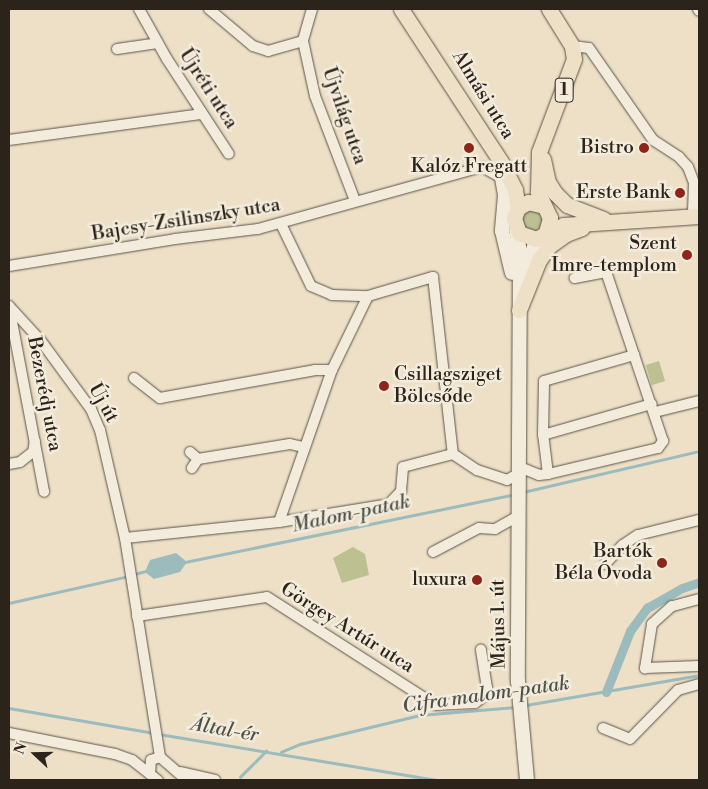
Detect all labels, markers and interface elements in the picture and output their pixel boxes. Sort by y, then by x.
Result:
street label: Újréti utca [174,45,242,133]
street label: Almási utca [447,47,519,143]
street label: Újvilág utca [317,65,371,167]
road number: 1 [554,74,574,106]
place label: Bistro [581,137,634,159]
marker: Kalóz Fregatt [463,142,475,154]
marker: Bistro [638,142,650,154]
place label: Kalóz Fregatt [411,156,527,178]
place label: Erste Bank [576,182,670,204]
marker: Erste Bank [674,187,686,199]
street label: Bajcsy-Zsilinszky utca [90,194,282,246]
place label: Szent Imre-templom [551,233,677,277]
marker: Szent Imre-templom [681,249,693,261]
street label: Bezerédj utca [22,335,66,453]
place label: Csillagsziget Bölcsőde [394,364,502,408]
street label: Új út [83,379,123,427]
marker: Csillagsziget Bölcsőde [378,380,390,392]
water label: Malom-patak [290,490,412,538]
place label: Bartók Béla Óvoda [555,541,652,585]
marker: Bartók Béla Óvoda [656,557,668,569]
place label: luxura [412,569,467,591]
marker: luxura [471,574,483,586]
street label: Görgey Artúr utca [276,578,418,678]
street label: Május 1. út [487,579,511,669]
water label: Cifra malom-patak [401,671,571,719]
water label: Által-ér [189,712,261,748]
north arrow [10,729,60,779]
text: N [11,740,31,757]

